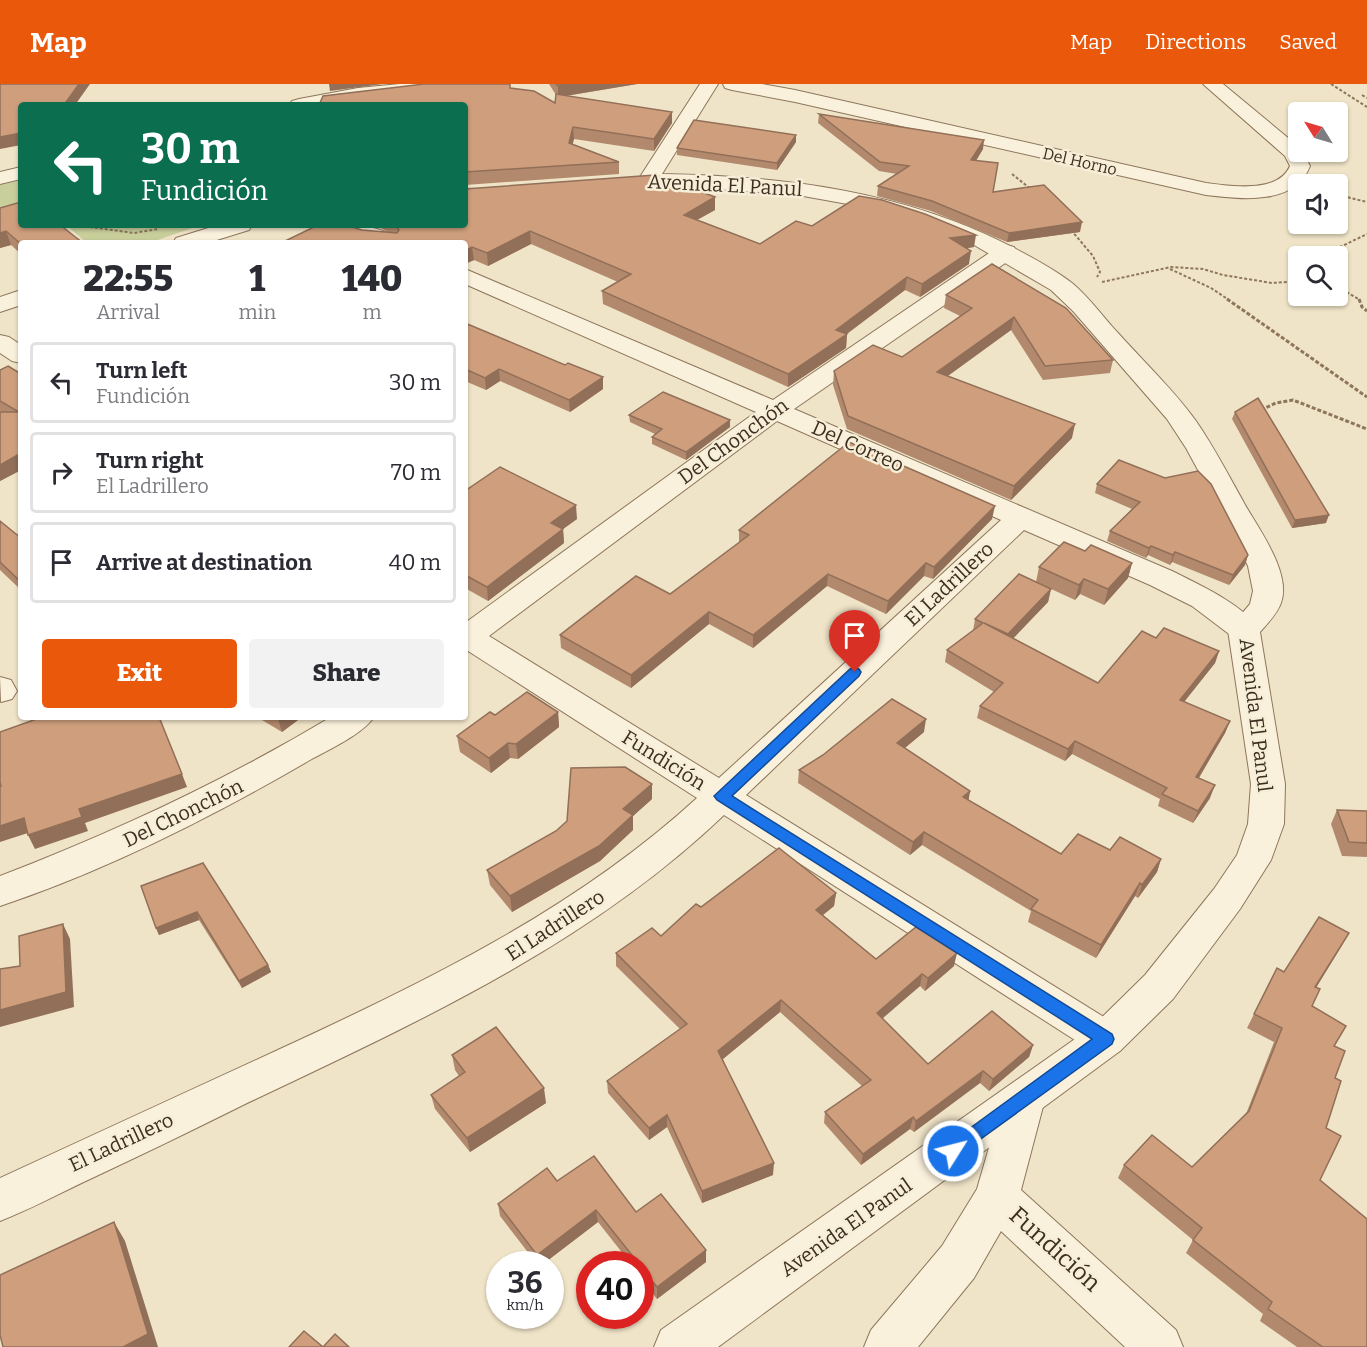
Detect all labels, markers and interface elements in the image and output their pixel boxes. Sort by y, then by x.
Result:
text: Map [30,26,87,59]
text: Map [1070,29,1112,55]
text: Directions [1145,29,1246,55]
text: Saved [1279,29,1337,55]
north arrow [1288,102,1348,162]
map controls [1288,102,1348,306]
text: 30 m [141,124,240,174]
icon: left [42,126,120,204]
street label: Del Horno [1041,144,1119,179]
street label: Avenida El Panul [647,169,803,201]
button: sound [1288,174,1348,234]
text: Fundición [141,175,268,207]
button: search [1288,246,1348,306]
text: 22:55 [83,257,173,301]
text: 1 [249,257,265,301]
text: 140 [342,257,403,301]
text: Arrival [97,300,160,324]
text: min [238,300,276,324]
text: m [363,300,382,324]
text: Turn left [96,357,188,384]
icon: left [45,366,78,399]
text: 30 m [389,369,441,396]
text: Fundición [96,384,190,408]
street label: Del Chonchón [673,393,793,489]
street label: Del Correo [808,415,908,477]
text: Turn right [96,447,204,474]
icon: right [45,456,78,489]
text: 70 m [391,459,441,486]
text: El Ladrillero [96,474,209,498]
street label: El Ladrillero [900,537,998,631]
icon: arrive [45,546,78,579]
text: Arrive at destination [96,549,312,576]
text: 40 m [389,549,441,576]
pin [829,610,880,672]
icon: arrive [838,619,871,652]
street label: Avenida El Panul [1235,637,1277,794]
button: Exit [42,639,237,708]
button: Share [249,639,444,708]
street label: Fundición [618,725,711,795]
street label: Del Chonchón [119,773,247,852]
street label: El Ladrillero [501,884,609,966]
street label: El Ladrillero [65,1107,177,1177]
position arrow [921,1119,985,1183]
street label: Avenida El Panul [776,1173,916,1281]
street label: Fundición [1004,1201,1106,1297]
speed limit sign: 40 [576,1251,654,1329]
text: 36 [507,1265,543,1301]
text: km/h [506,1296,544,1314]

